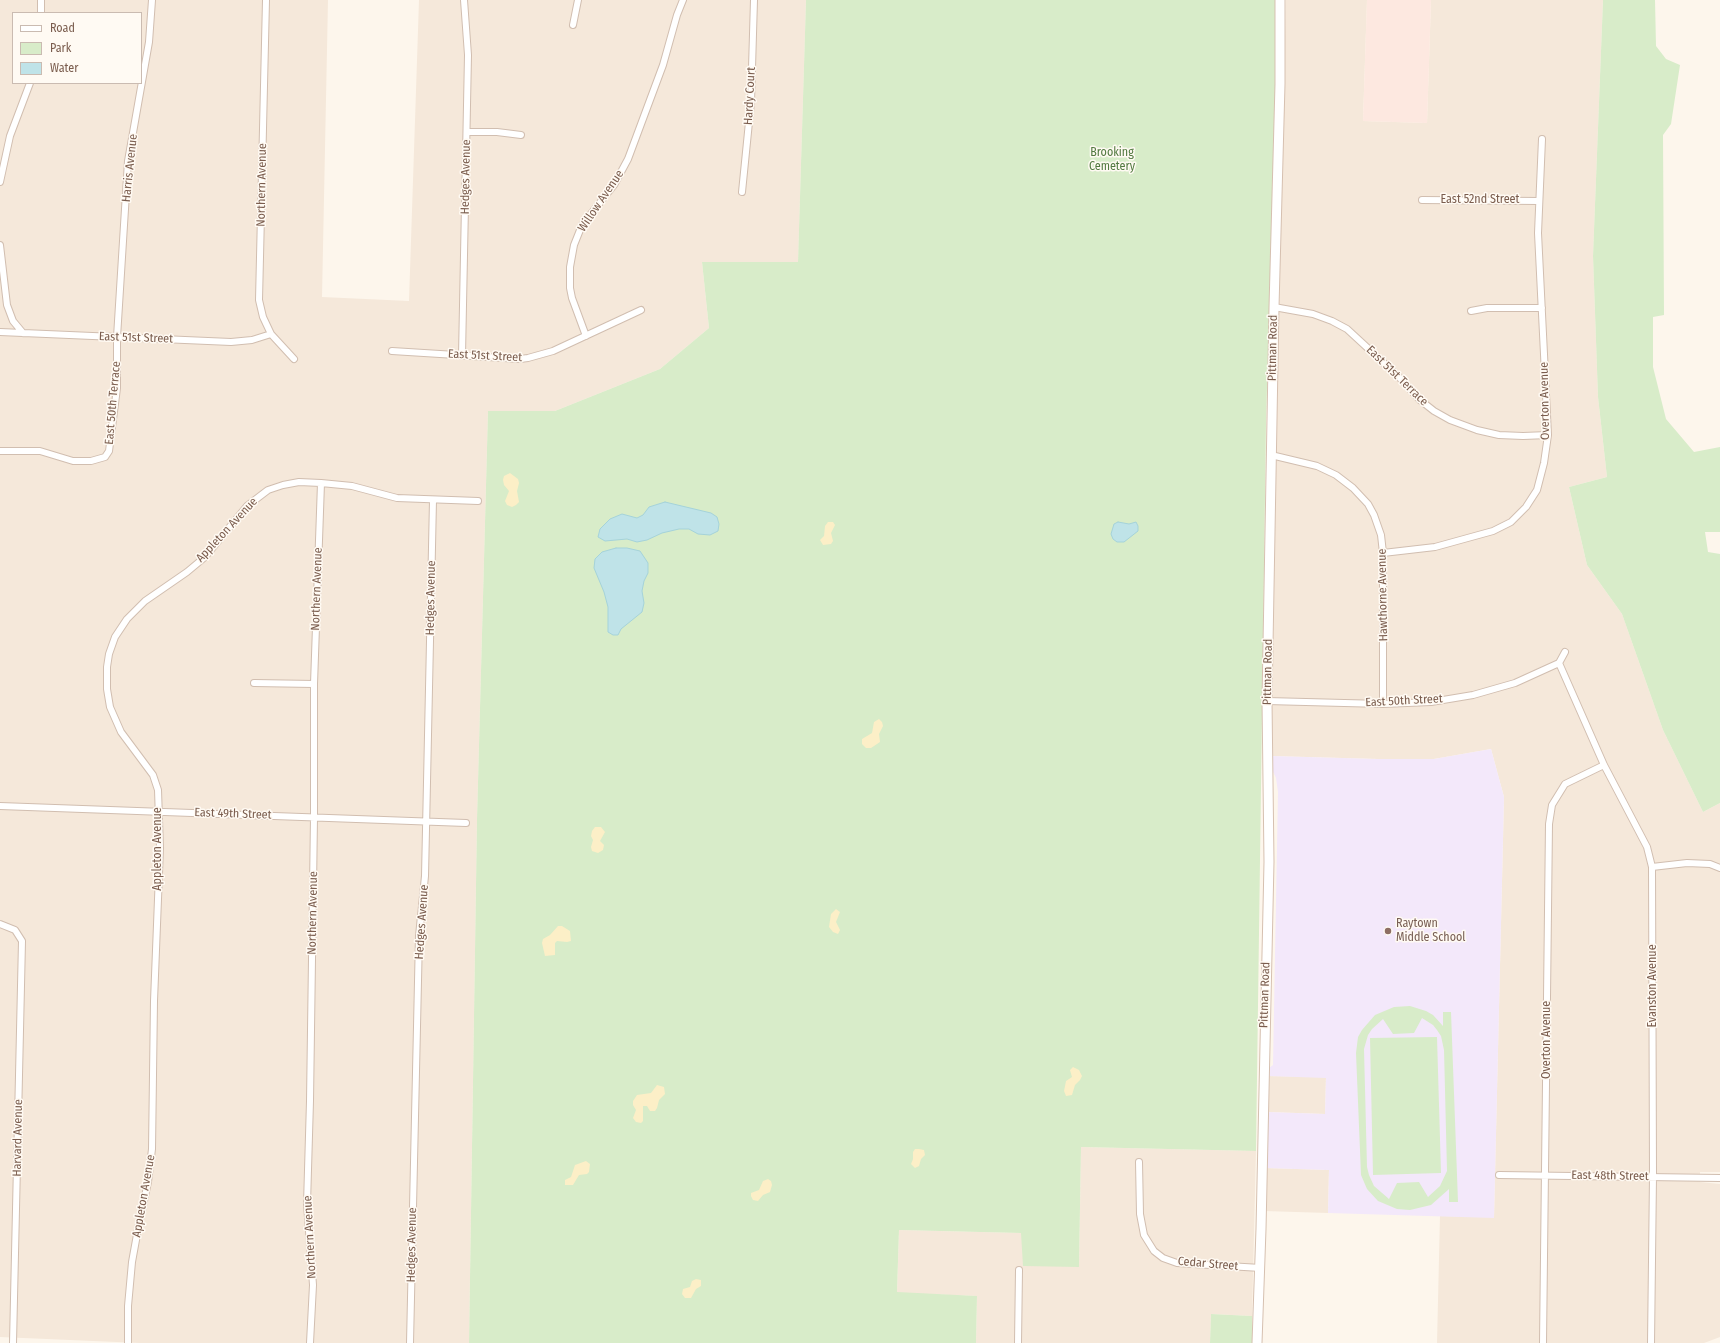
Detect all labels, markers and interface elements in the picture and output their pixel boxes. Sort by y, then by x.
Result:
legend [12,12,142,84]
text: Road [50,21,75,35]
text: Park [50,41,71,55]
text: Water [50,61,78,75]
street label: Hardy Court [741,67,759,125]
street label: Harris Avenue [119,133,141,203]
street label: Hedges Avenue [458,139,474,215]
street label: Northern Avenue [254,143,270,227]
park label: Brooking Cemetery [1089,146,1135,174]
street label: Willow Avenue [575,167,627,235]
street label: East 52nd Street [1441,193,1519,207]
street label: Pittman Road [1265,315,1281,381]
street label: East 51st Street [99,330,173,346]
street label: East 51st Terrace [1363,343,1431,409]
street label: East 51st Street [448,347,522,365]
street label: East 50th Terrace [102,361,124,445]
street label: Overton Avenue [1537,362,1553,440]
street label: Appleton Avenue [193,495,261,565]
street label: Northern Avenue [308,547,326,631]
street label: Hawthorne Avenue [1375,548,1391,642]
street label: Hedges Avenue [423,560,439,636]
street label: Pittman Road [1260,639,1276,705]
street label: East 50th Street [1365,692,1443,710]
street label: East 49th Street [194,805,272,823]
street label: Appleton Avenue [151,807,165,891]
street label: Northern Avenue [305,871,321,955]
street label: Hedges Avenue [412,884,432,960]
place label: Raytown Middle School [1396,917,1465,945]
marker: Raytown Middle School [1383,926,1393,936]
street label: Evanston Avenue [1646,944,1660,1028]
street label: Pittman Road [1257,962,1273,1028]
street label: Overton Avenue [1540,1001,1554,1079]
street label: Harvard Avenue [10,1099,26,1177]
street label: Appleton Avenue [130,1154,158,1238]
street label: East 48th Street [1571,1168,1649,1184]
street label: Northern Avenue [301,1195,319,1279]
street label: Hedges Avenue [404,1207,420,1283]
street label: Cedar Street [1177,1254,1239,1274]

